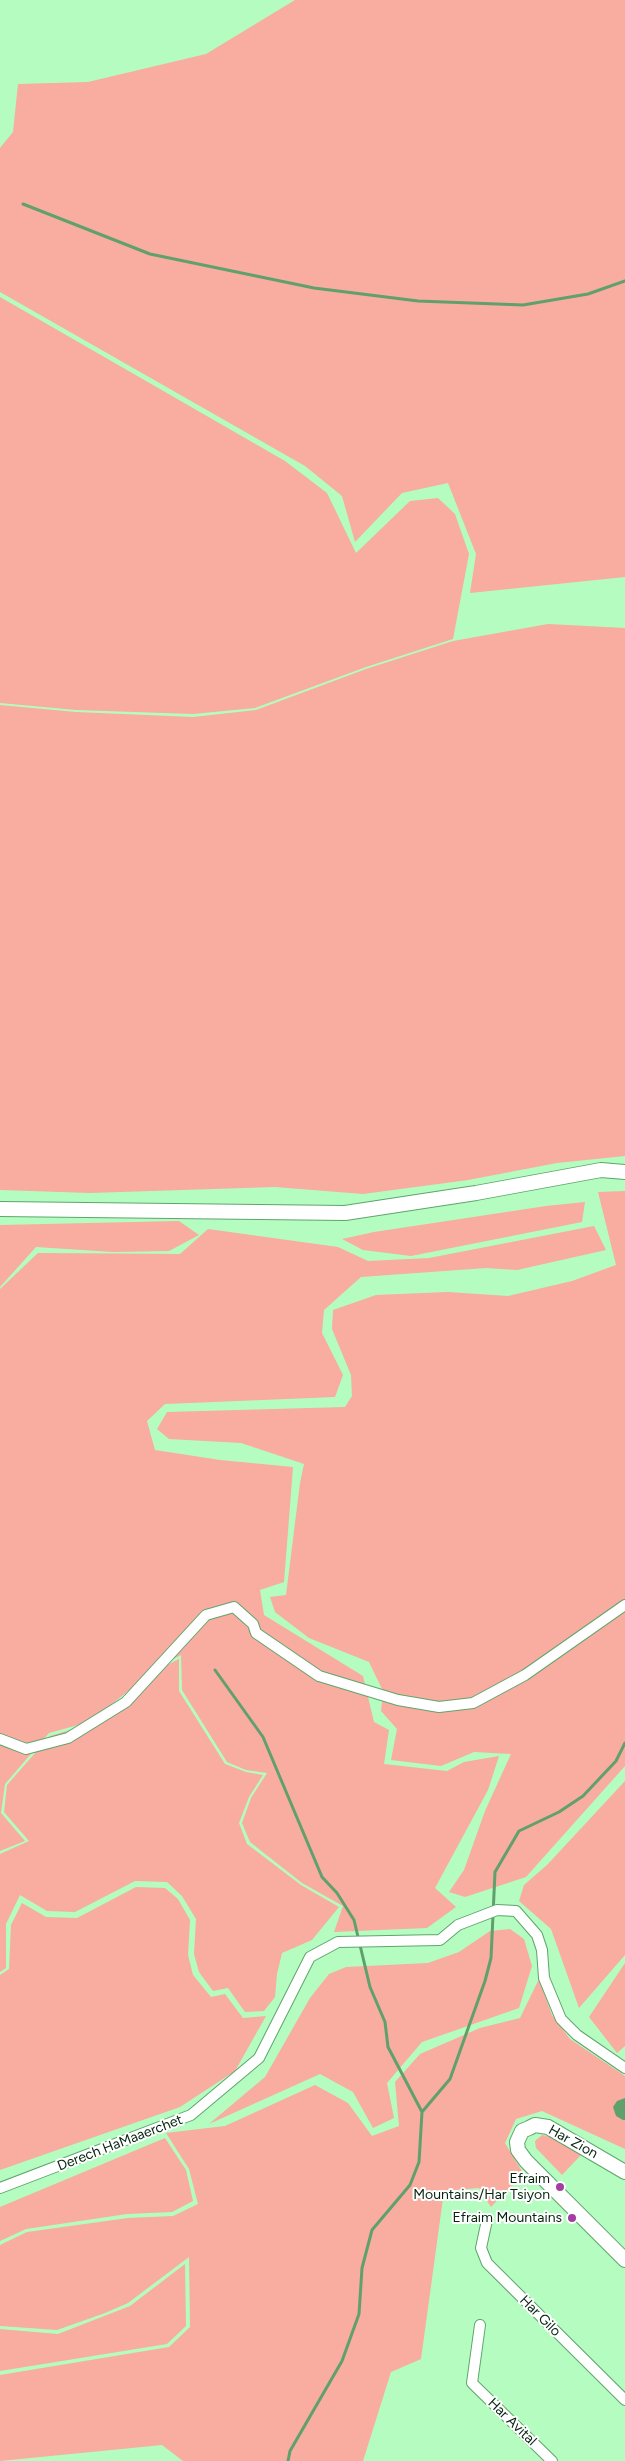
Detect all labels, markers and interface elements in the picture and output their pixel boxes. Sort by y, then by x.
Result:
street label: Derech HaMaaerchet [55,2111,185,2175]
street label: Har Zion [545,2122,601,2162]
place label: Efraim Mountains/Har Tsiyon [413,2171,550,2204]
marker: Efraim Mountains/Har Tsiyon [554,2181,566,2193]
place label: Efraim Mountains [452,2210,562,2226]
marker: Efraim Mountains [566,2212,578,2224]
street label: Har Gilo [516,2292,564,2340]
street label: Har Avital [484,2395,540,2449]

